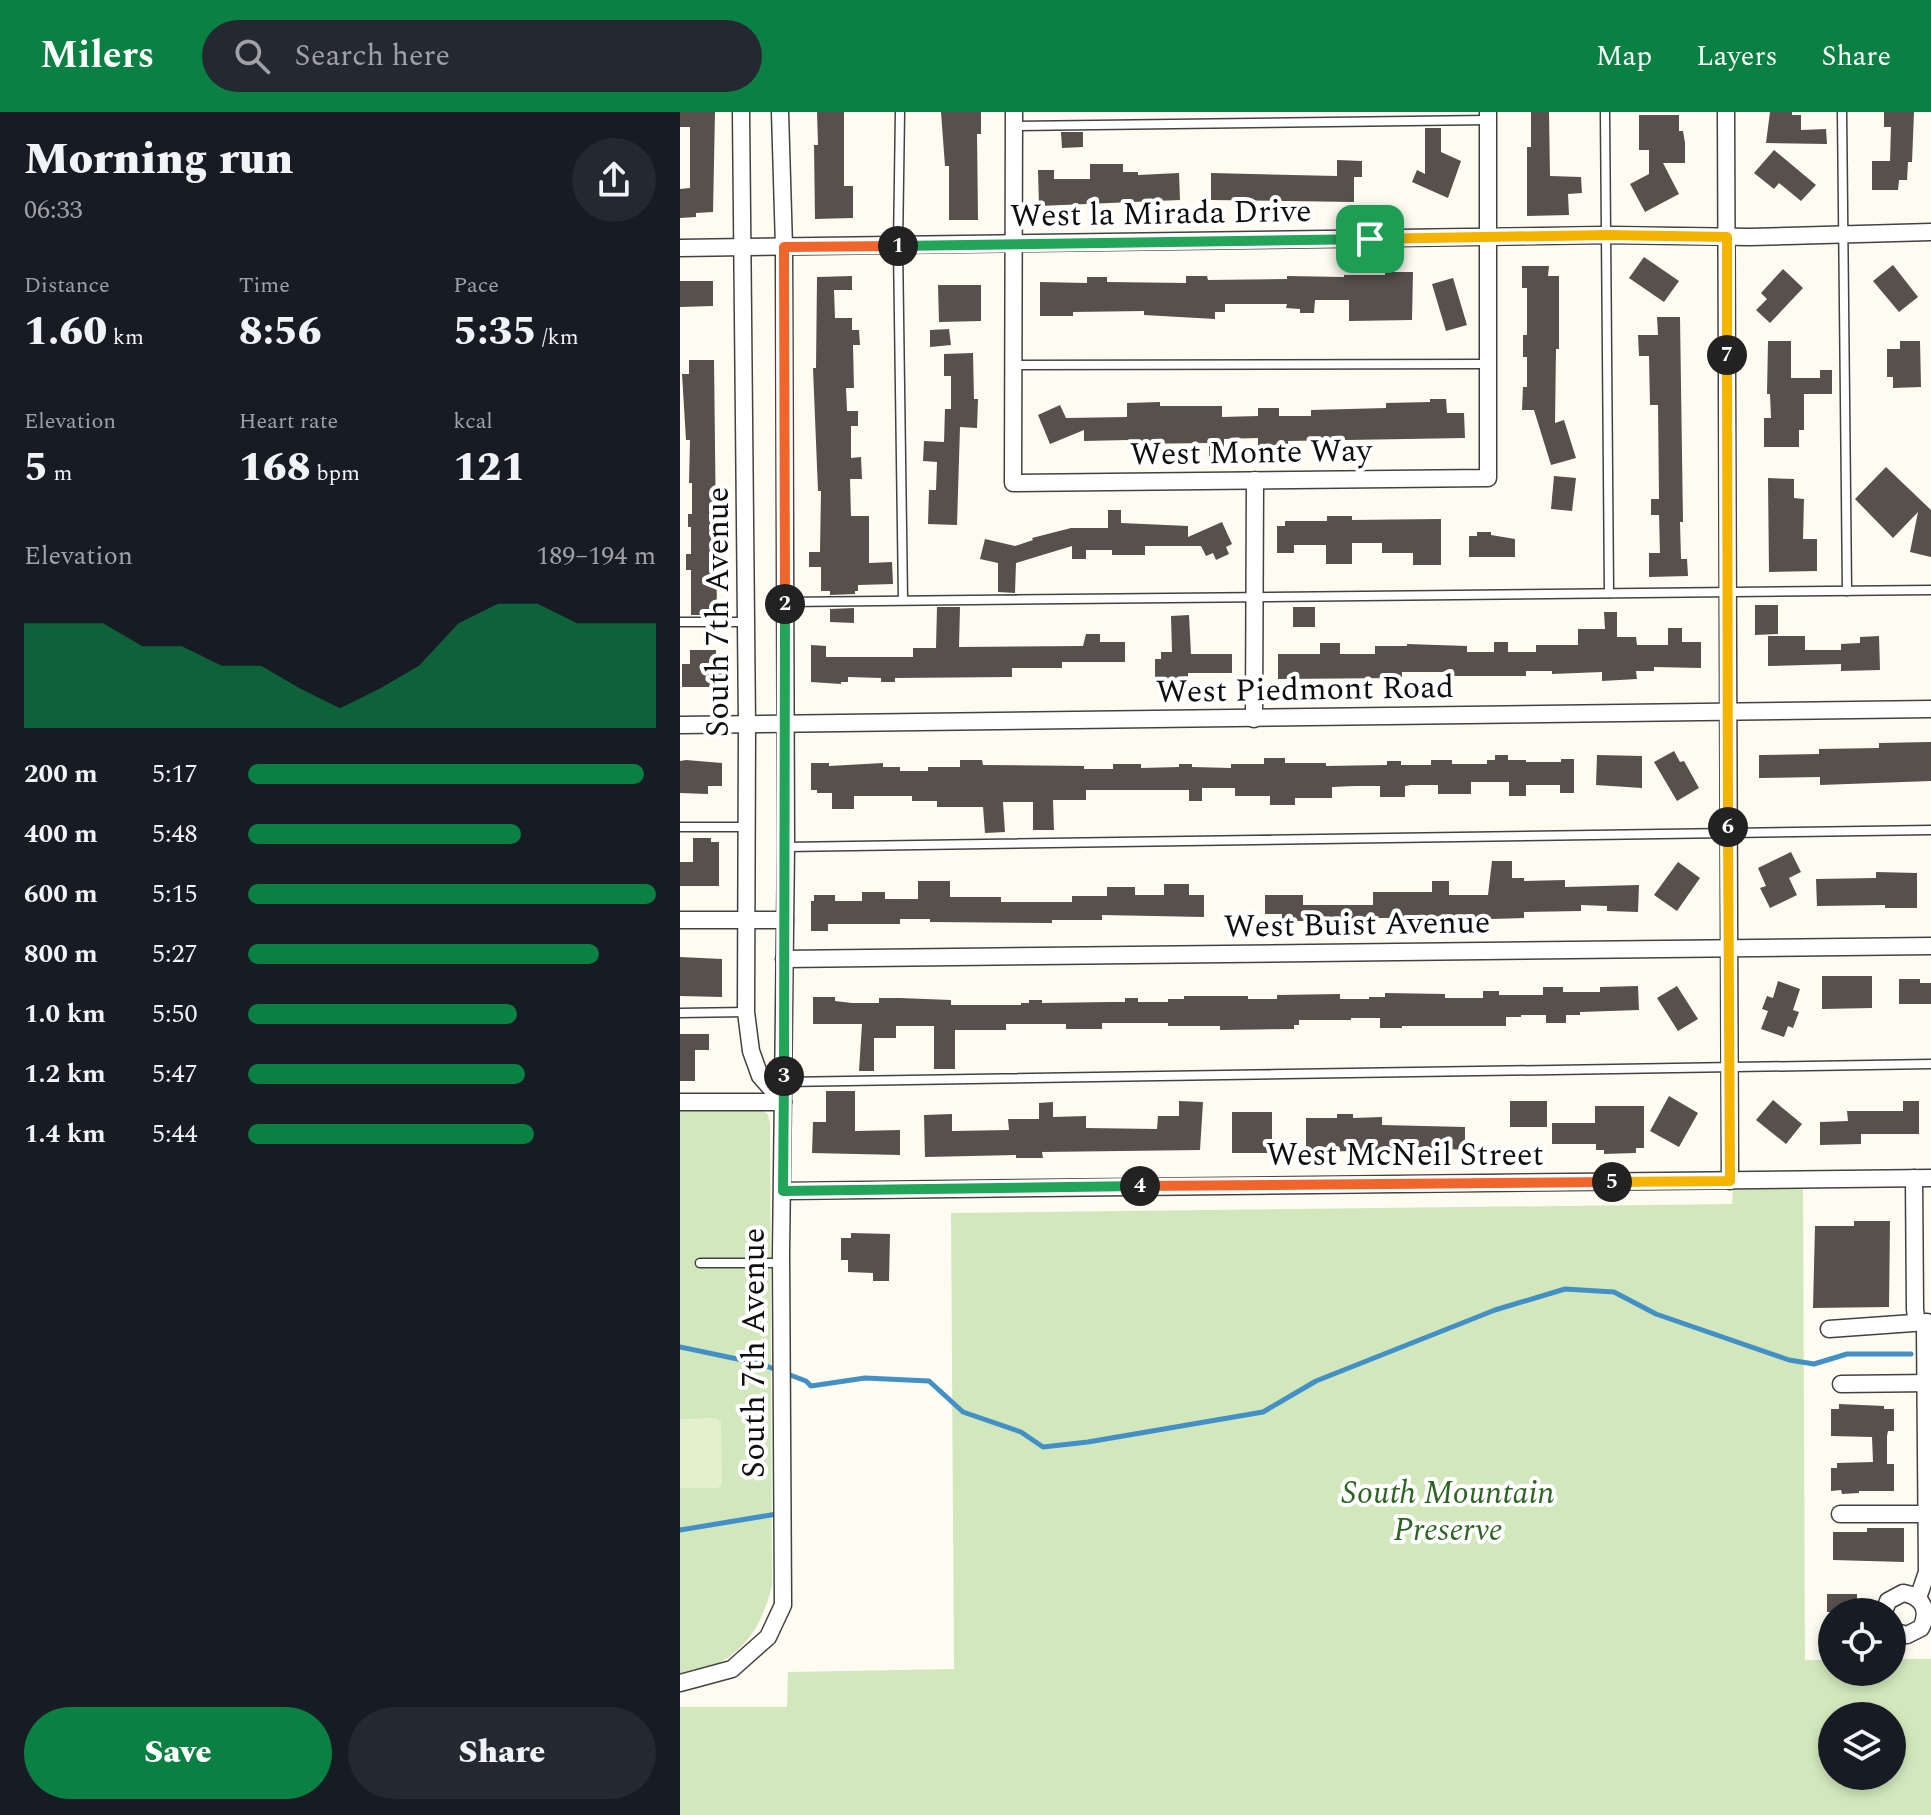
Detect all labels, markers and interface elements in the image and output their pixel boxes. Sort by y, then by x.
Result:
search box [202,20,762,92]
text: Milers [40,27,154,85]
text: Search here [294,33,450,79]
icon: search [230,34,274,78]
text: Map [1596,35,1652,78]
text: Layers [1696,35,1778,78]
text: Share [1822,35,1891,78]
text: Morning run [24,126,293,193]
button: share [572,138,656,222]
street label: West la Mirada Drive [1010,187,1312,241]
text: 06:33 [24,190,83,230]
pin [1336,205,1404,273]
icon: arrive [1348,217,1392,261]
pin: 1 [878,226,918,266]
text: 1 [892,229,904,262]
text: Distance [24,269,110,302]
text: Time [239,269,290,302]
text: Pace [453,269,499,302]
text: 1.60 [24,302,107,363]
text: 8:56 [239,302,322,363]
text: 5:35 [453,302,537,363]
text: km [107,321,144,354]
text: /km [537,321,579,354]
pin: 7 [1707,335,1747,375]
text: 7 [1721,338,1733,371]
text: Elevation [24,405,116,438]
text: Heart rate [239,405,338,438]
text: kcal [453,405,493,438]
street label: West Monte Way [1130,426,1374,480]
text: 5 [24,438,48,499]
text: 168 [239,438,311,499]
text: 121 [453,438,525,499]
text: m [48,457,72,490]
text: bpm [311,457,360,490]
street label: South 7th Avenue [694,487,743,737]
text: Elevation [24,536,133,576]
text: 189–194 m [536,536,656,576]
pin: 2 [765,584,805,624]
text: 2 [779,587,791,620]
street label: West Piedmont Road [1156,663,1454,717]
text: 200 m [24,754,98,794]
text: 5:17 [152,754,198,794]
pin: 6 [1708,807,1748,847]
text: 6 [1722,810,1734,843]
text: 400 m [24,814,98,854]
text: 5:48 [152,814,198,854]
text: 600 m [24,874,98,914]
text: 5:15 [152,874,198,914]
street label: West Buist Avenue [1223,898,1491,952]
text: 800 m [24,934,98,974]
text: 5:27 [152,934,198,974]
text: 1.0 km [24,994,106,1034]
text: 5:50 [152,994,198,1034]
text: 1.2 km [24,1054,106,1094]
text: 5:47 [152,1054,198,1094]
pin: 3 [764,1056,804,1096]
text: 3 [778,1059,790,1092]
text: 1.4 km [24,1114,106,1154]
text: 5:44 [152,1114,198,1154]
street label: West McNeil Street [1266,1131,1544,1180]
pin: 5 [1592,1162,1632,1202]
text: 5 [1606,1165,1618,1198]
pin: 4 [1120,1166,1160,1206]
text: 4 [1134,1169,1146,1202]
street label: South 7th Avenue [730,1228,779,1478]
park label: South Mountain Preserve [1341,1469,1555,1555]
map controls [1818,1598,1906,1790]
button: locate [1818,1598,1906,1686]
button: layers [1818,1702,1906,1790]
button: Save [24,1707,332,1799]
button: Share [348,1707,656,1799]

